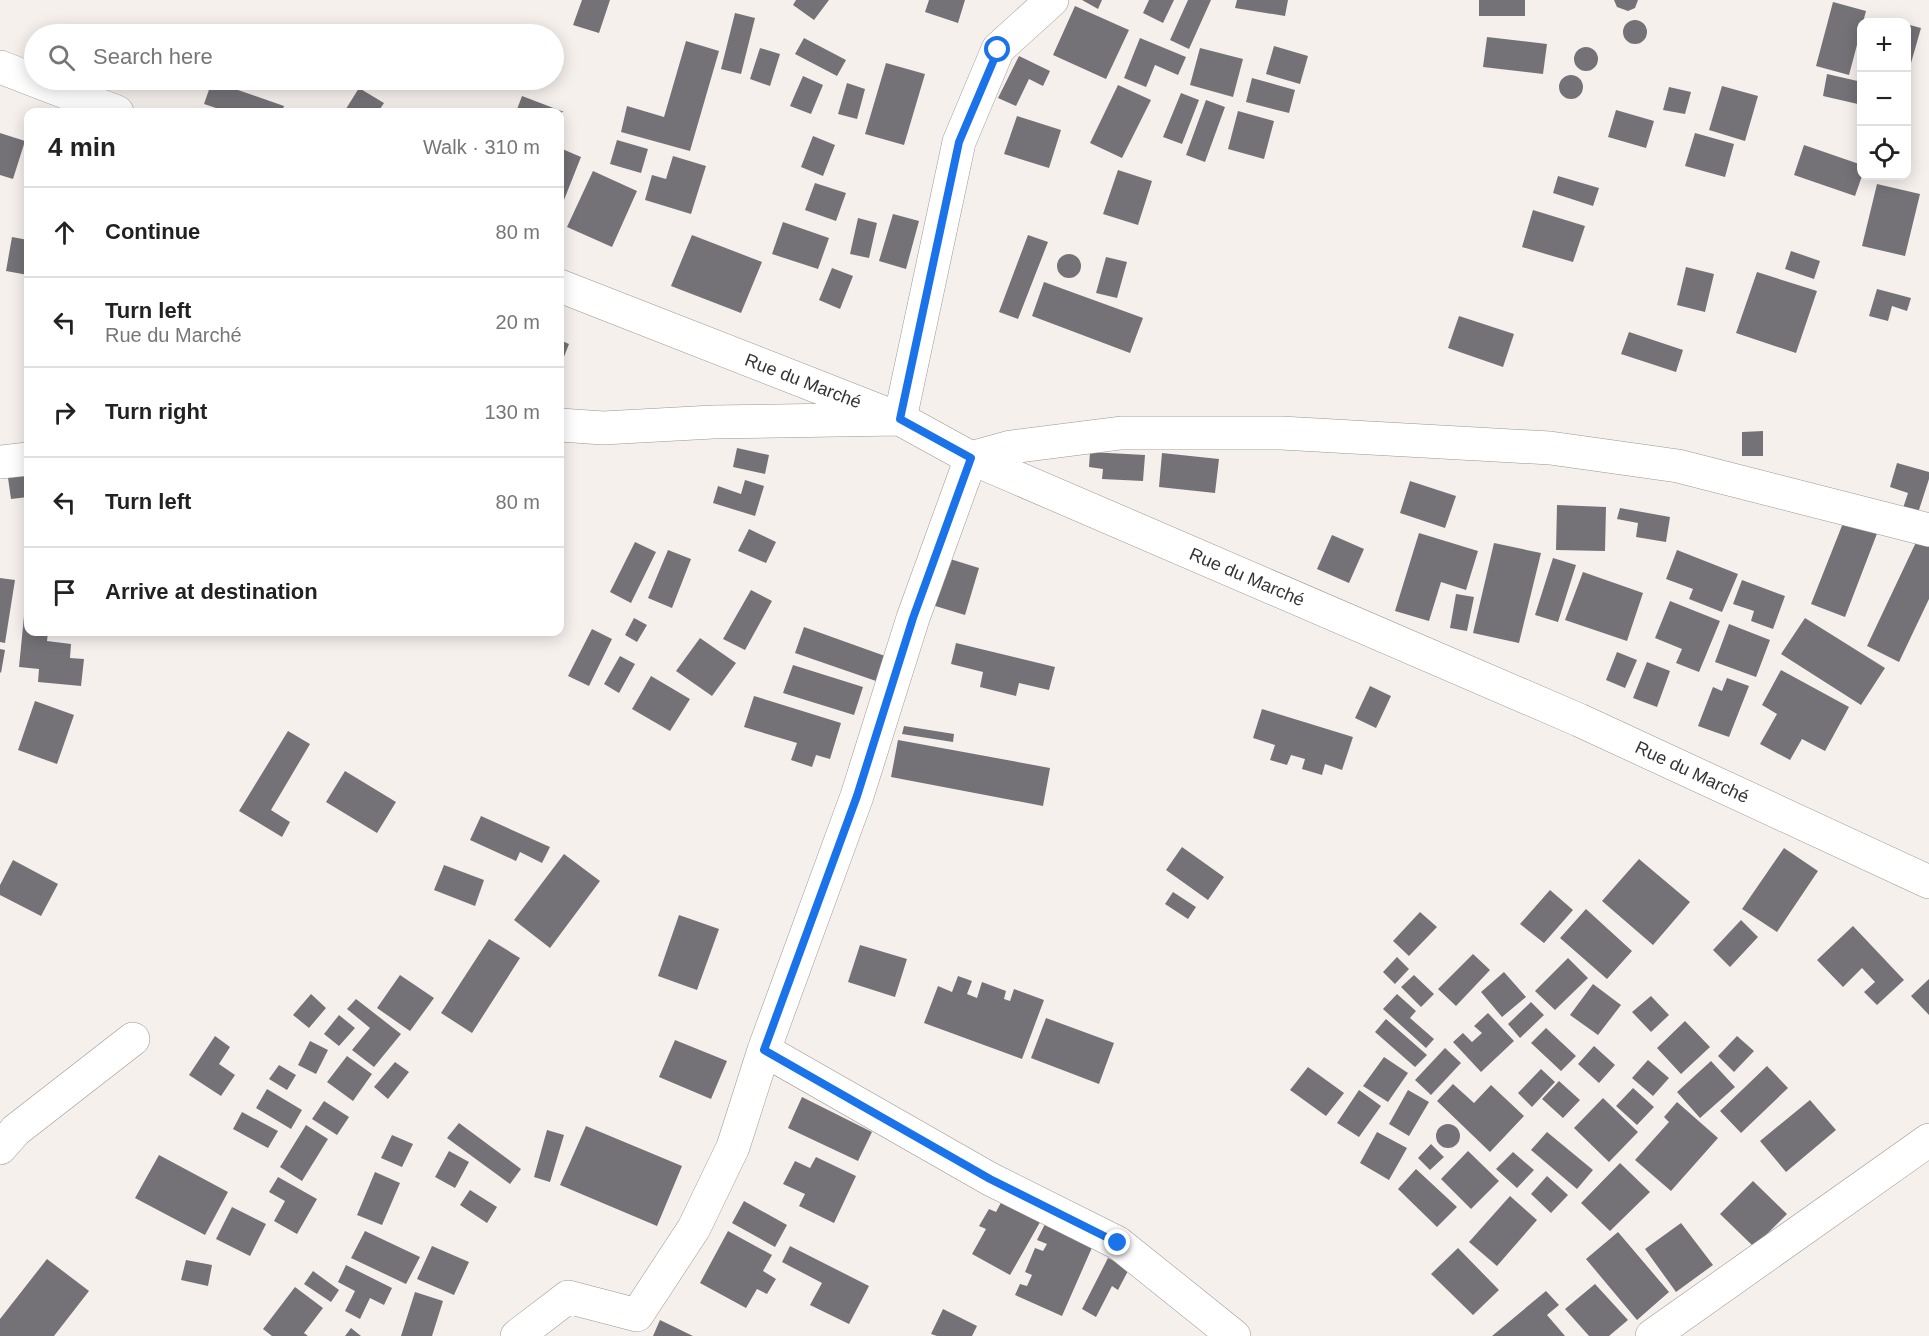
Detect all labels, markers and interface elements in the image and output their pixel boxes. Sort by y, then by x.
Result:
map controls [1857,18,1911,180]
button: + [1857,18,1911,72]
search box [24,24,564,90]
route start [984,36,1010,62]
icon: search [45,41,78,74]
text: Search here [93,44,213,69]
button: − [1857,72,1911,126]
button: locate [1857,126,1911,180]
text: 4 min [48,132,116,162]
text: Walk · 310 m [423,136,540,158]
icon: ahead [48,216,81,249]
text: Continue [105,219,200,244]
text: 80 m [496,221,540,243]
text: Turn left [105,298,191,323]
icon: left [48,306,81,339]
text: 20 m [496,311,540,333]
text: Rue du Marché [105,324,242,346]
street label: Rue du Marché [742,350,864,412]
icon: right [48,396,81,429]
text: Turn right [105,399,207,424]
text: 130 m [484,401,540,423]
icon: left [48,486,81,519]
text: Turn left [105,489,191,514]
text: 80 m [496,491,540,513]
street label: Rue du Marché [1186,544,1308,610]
icon: arrive [48,576,81,609]
text: Arrive at destination [105,579,318,604]
street label: Rue du Marché [1632,737,1752,807]
route end [1104,1229,1130,1255]

